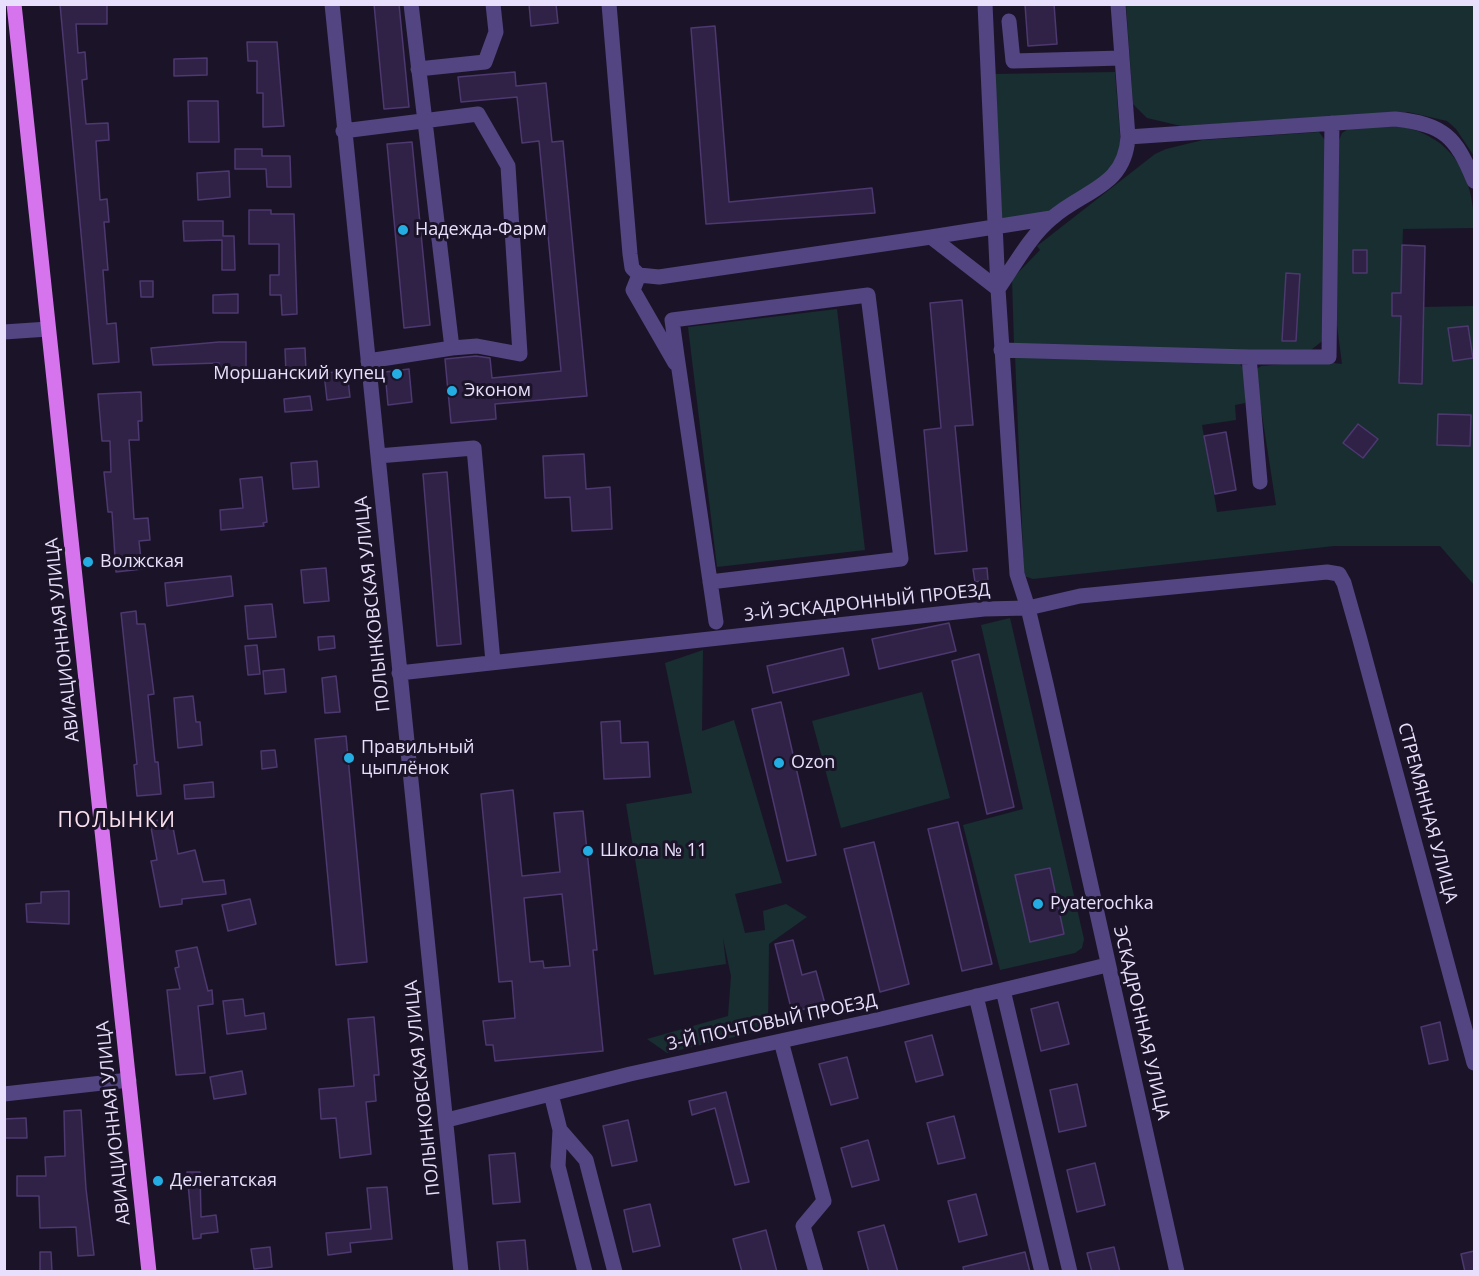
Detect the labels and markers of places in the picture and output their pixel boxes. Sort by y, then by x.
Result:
place label: Надежда-Фарм [415,219,547,241]
marker: Надежда-Фарм [396,223,410,237]
place label: Моршанский купец [213,363,385,385]
marker: Моршанский купец [390,367,404,381]
place label: Эконом [464,380,531,402]
marker: Эконом [445,384,459,398]
place label: Волжская [100,551,184,573]
marker: Волжская [81,555,95,569]
place label: Правильный цыплёнок [361,737,474,780]
marker: Правильный цыплёнок [342,751,356,765]
place label: Ozon [791,752,835,774]
marker: Ozon [772,756,786,770]
place label: Школа № 11 [600,840,707,862]
marker: Школа № 11 [581,844,595,858]
place label: Pyaterochka [1050,893,1154,915]
marker: Pyaterochka [1031,897,1045,911]
place label: Делегатская [170,1170,277,1192]
marker: Делегатская [151,1174,165,1188]

